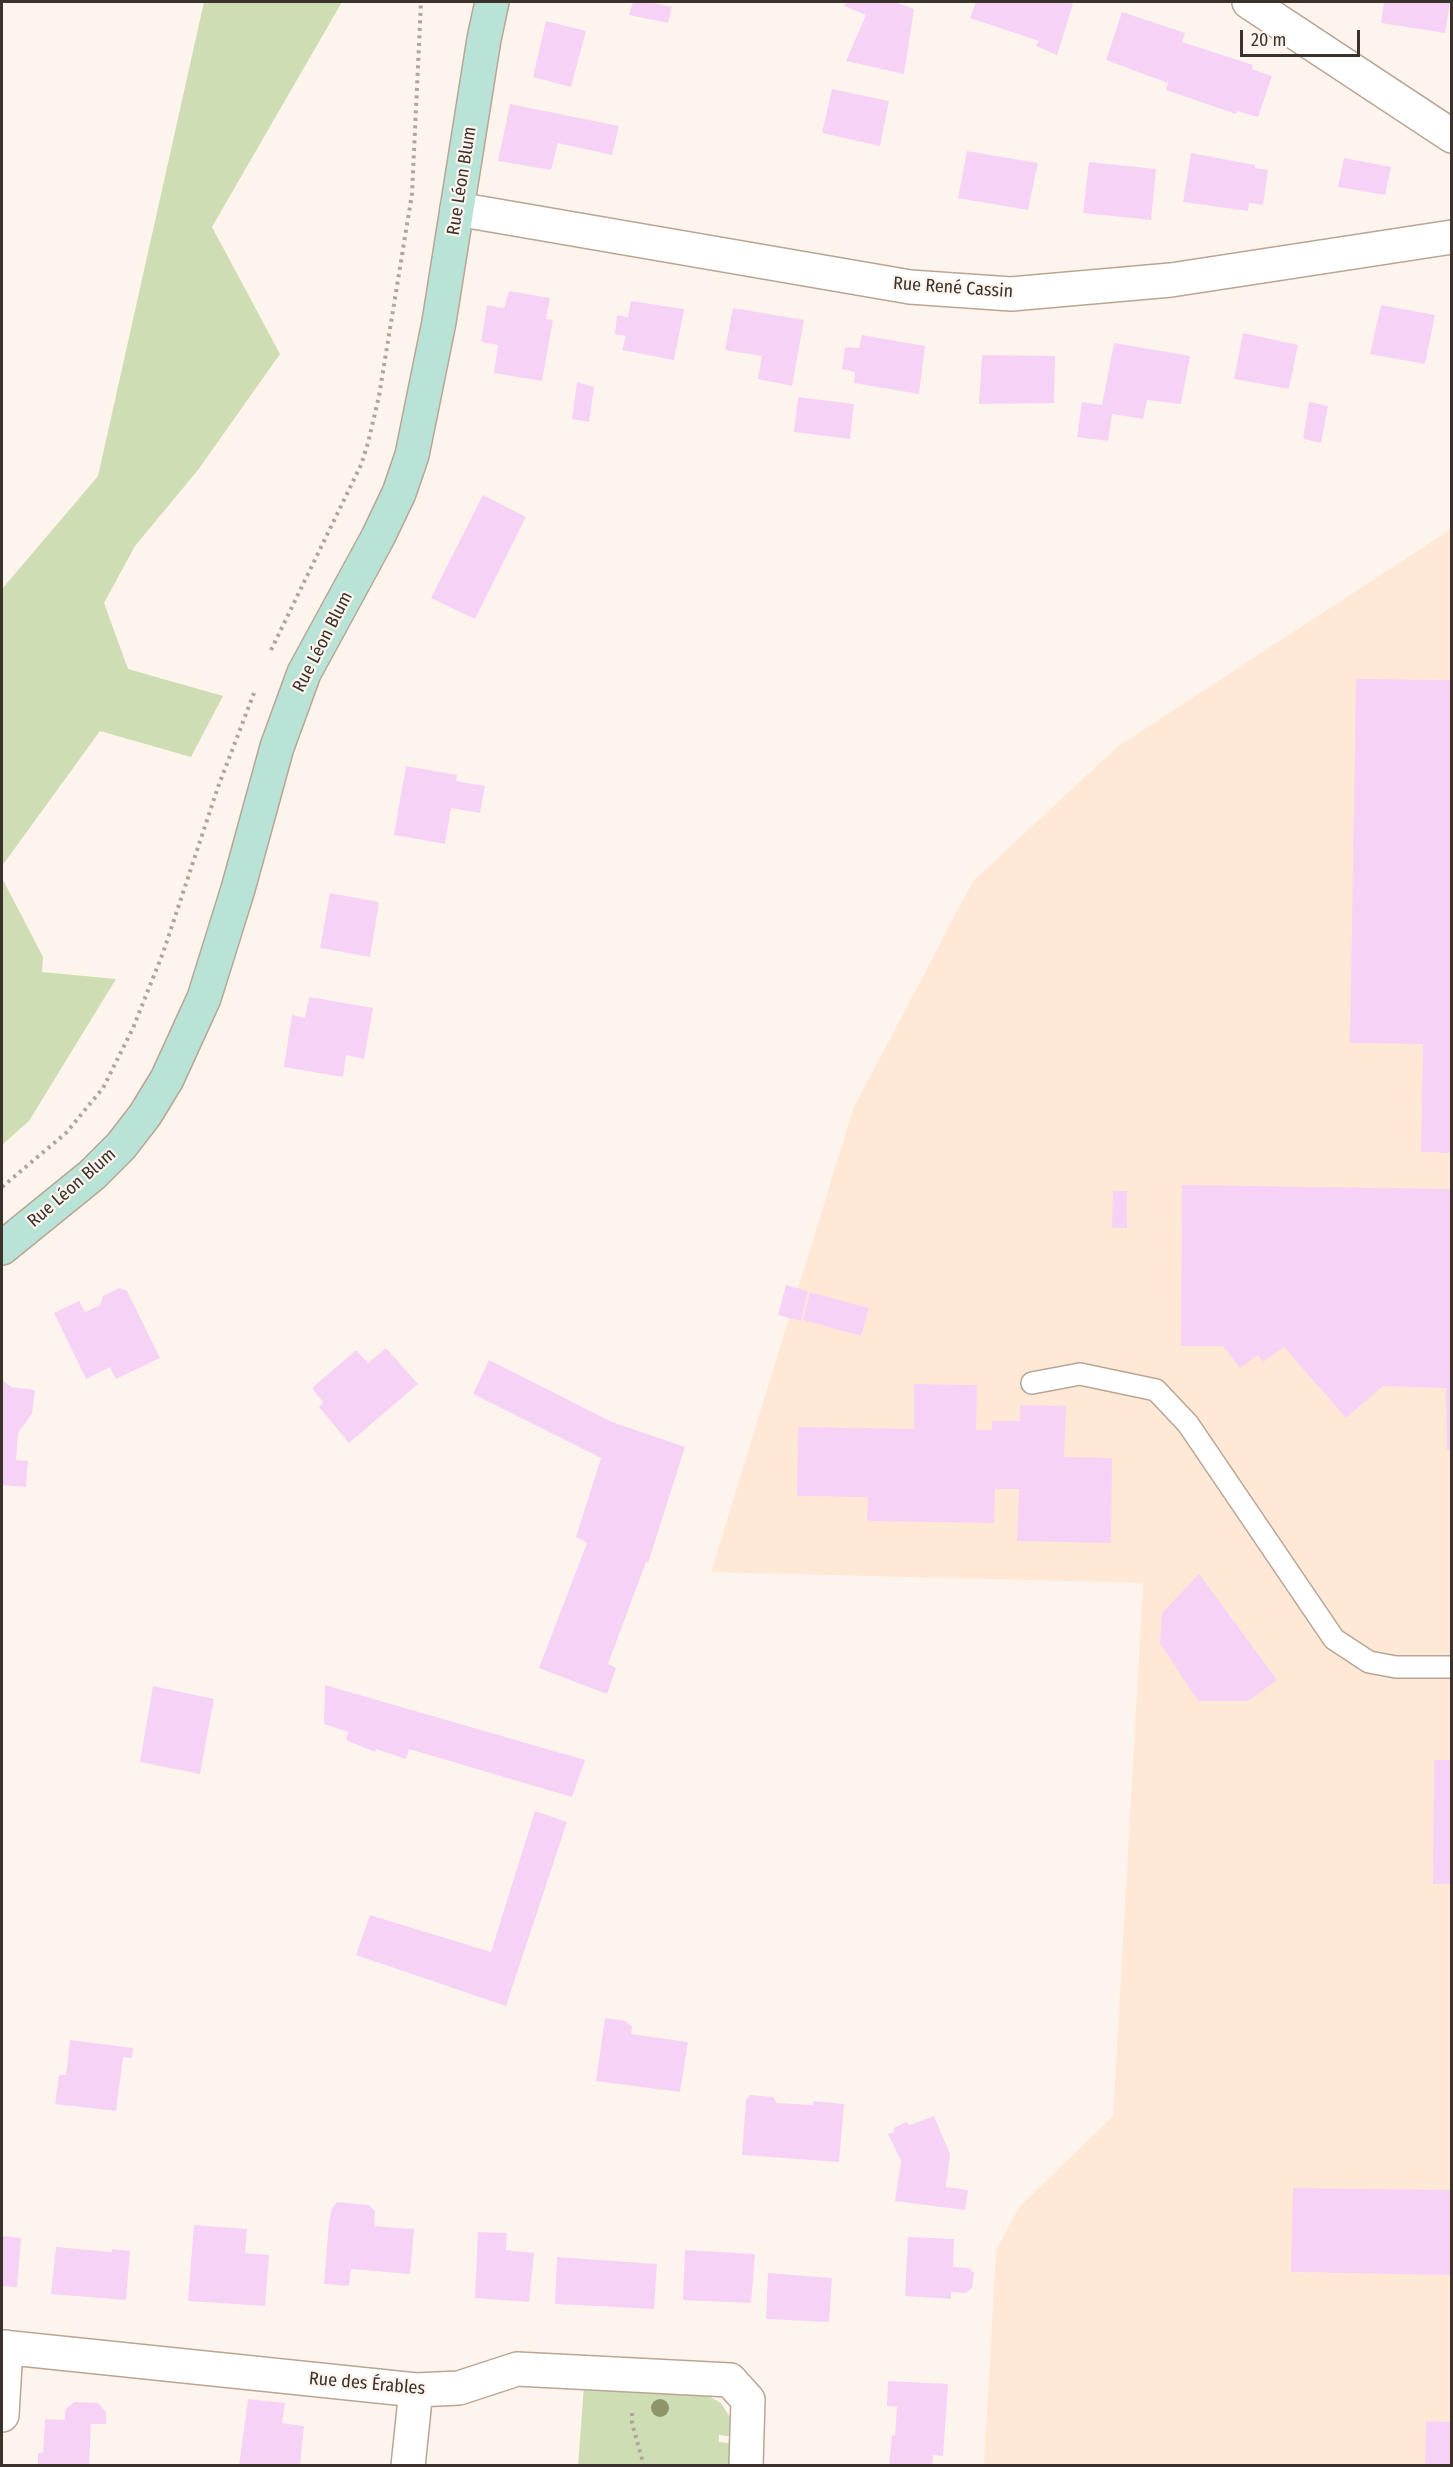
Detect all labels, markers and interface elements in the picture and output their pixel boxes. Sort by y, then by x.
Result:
scale bar [1243,18,1363,56]
text: 20 m [1251,29,1286,51]
street label: Rue Léon Blum [443,125,481,237]
street label: Rue René Cassin [892,273,1014,303]
street label: Rue Léon Blum [288,588,358,696]
street label: Rue Léon Blum [23,1144,121,1232]
street label: Rue des Érables [308,2368,426,2400]

